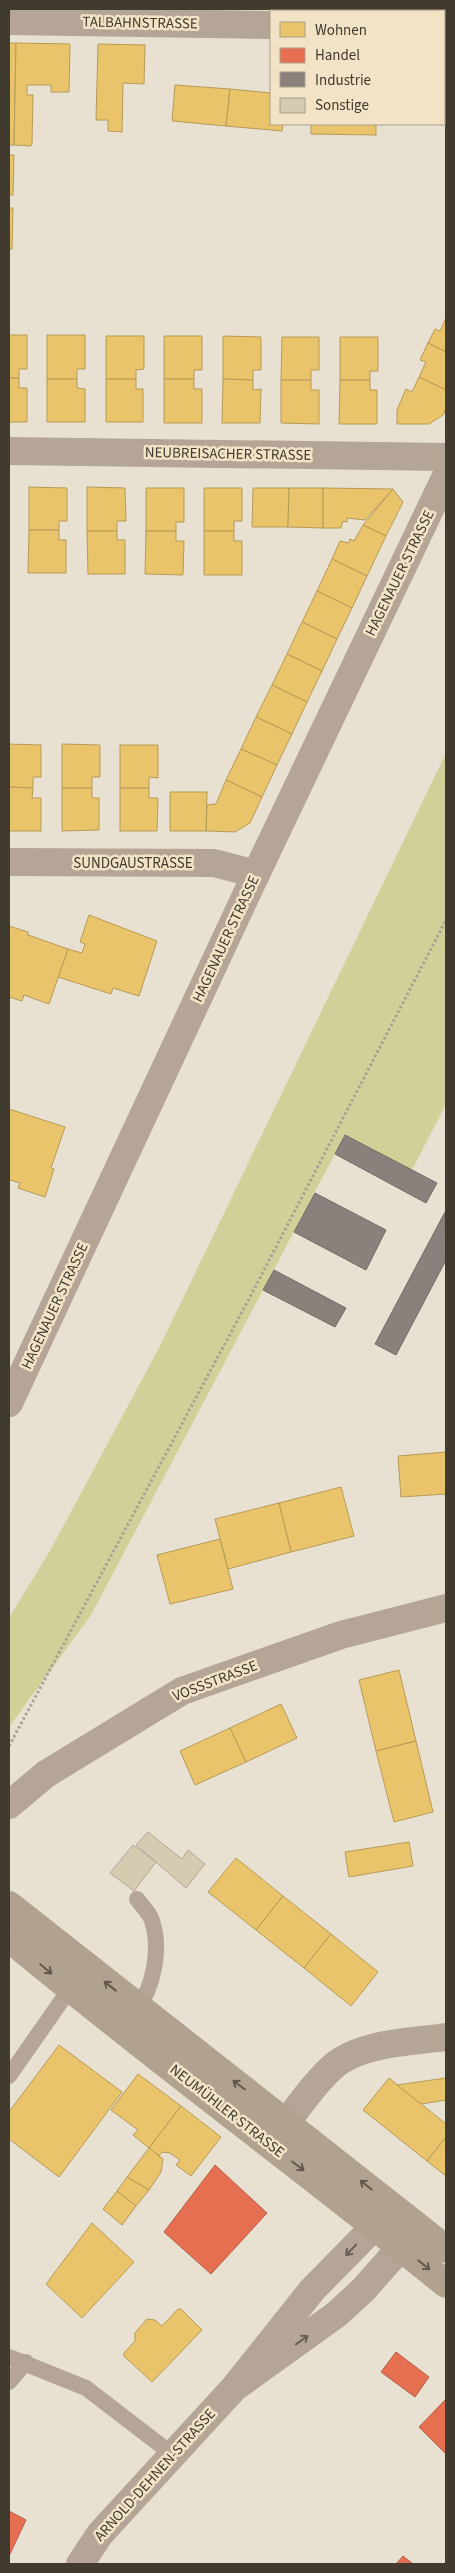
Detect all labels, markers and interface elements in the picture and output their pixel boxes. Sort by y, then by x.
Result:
legend [270,10,445,125]
street label: TALBAHNSTRASSE [82,11,198,35]
text: Wohnen [315,20,367,41]
text: Handel [315,45,360,66]
text: Industrie [315,70,371,91]
text: Sonstige [315,95,369,116]
street label: NEUBREISACHER STRASSE [145,442,311,466]
street label: HAGENAUER STRASSE [360,506,440,640]
street label: SUNDGAUSTRASSE [73,853,193,874]
street label: HAGENAUER STRASSE [187,872,265,1006]
street label: HAGENAUER STRASSE [16,1239,94,1373]
street label: VOSSSTRASSE [170,1655,261,1707]
one-way arrow [39,1964,52,1975]
one-way arrow [104,1980,117,1991]
street label: NEUMÜHLER STRASSE [165,2059,289,2163]
one-way arrow [232,2080,246,2090]
one-way arrow [291,2161,304,2172]
one-way arrow [360,2180,373,2191]
one-way arrow [345,2244,357,2257]
one-way arrow [417,2260,430,2271]
one-way arrow [295,2334,308,2345]
street label: ARNOLD-DEHNEN-STRASSE [90,2404,220,2546]

